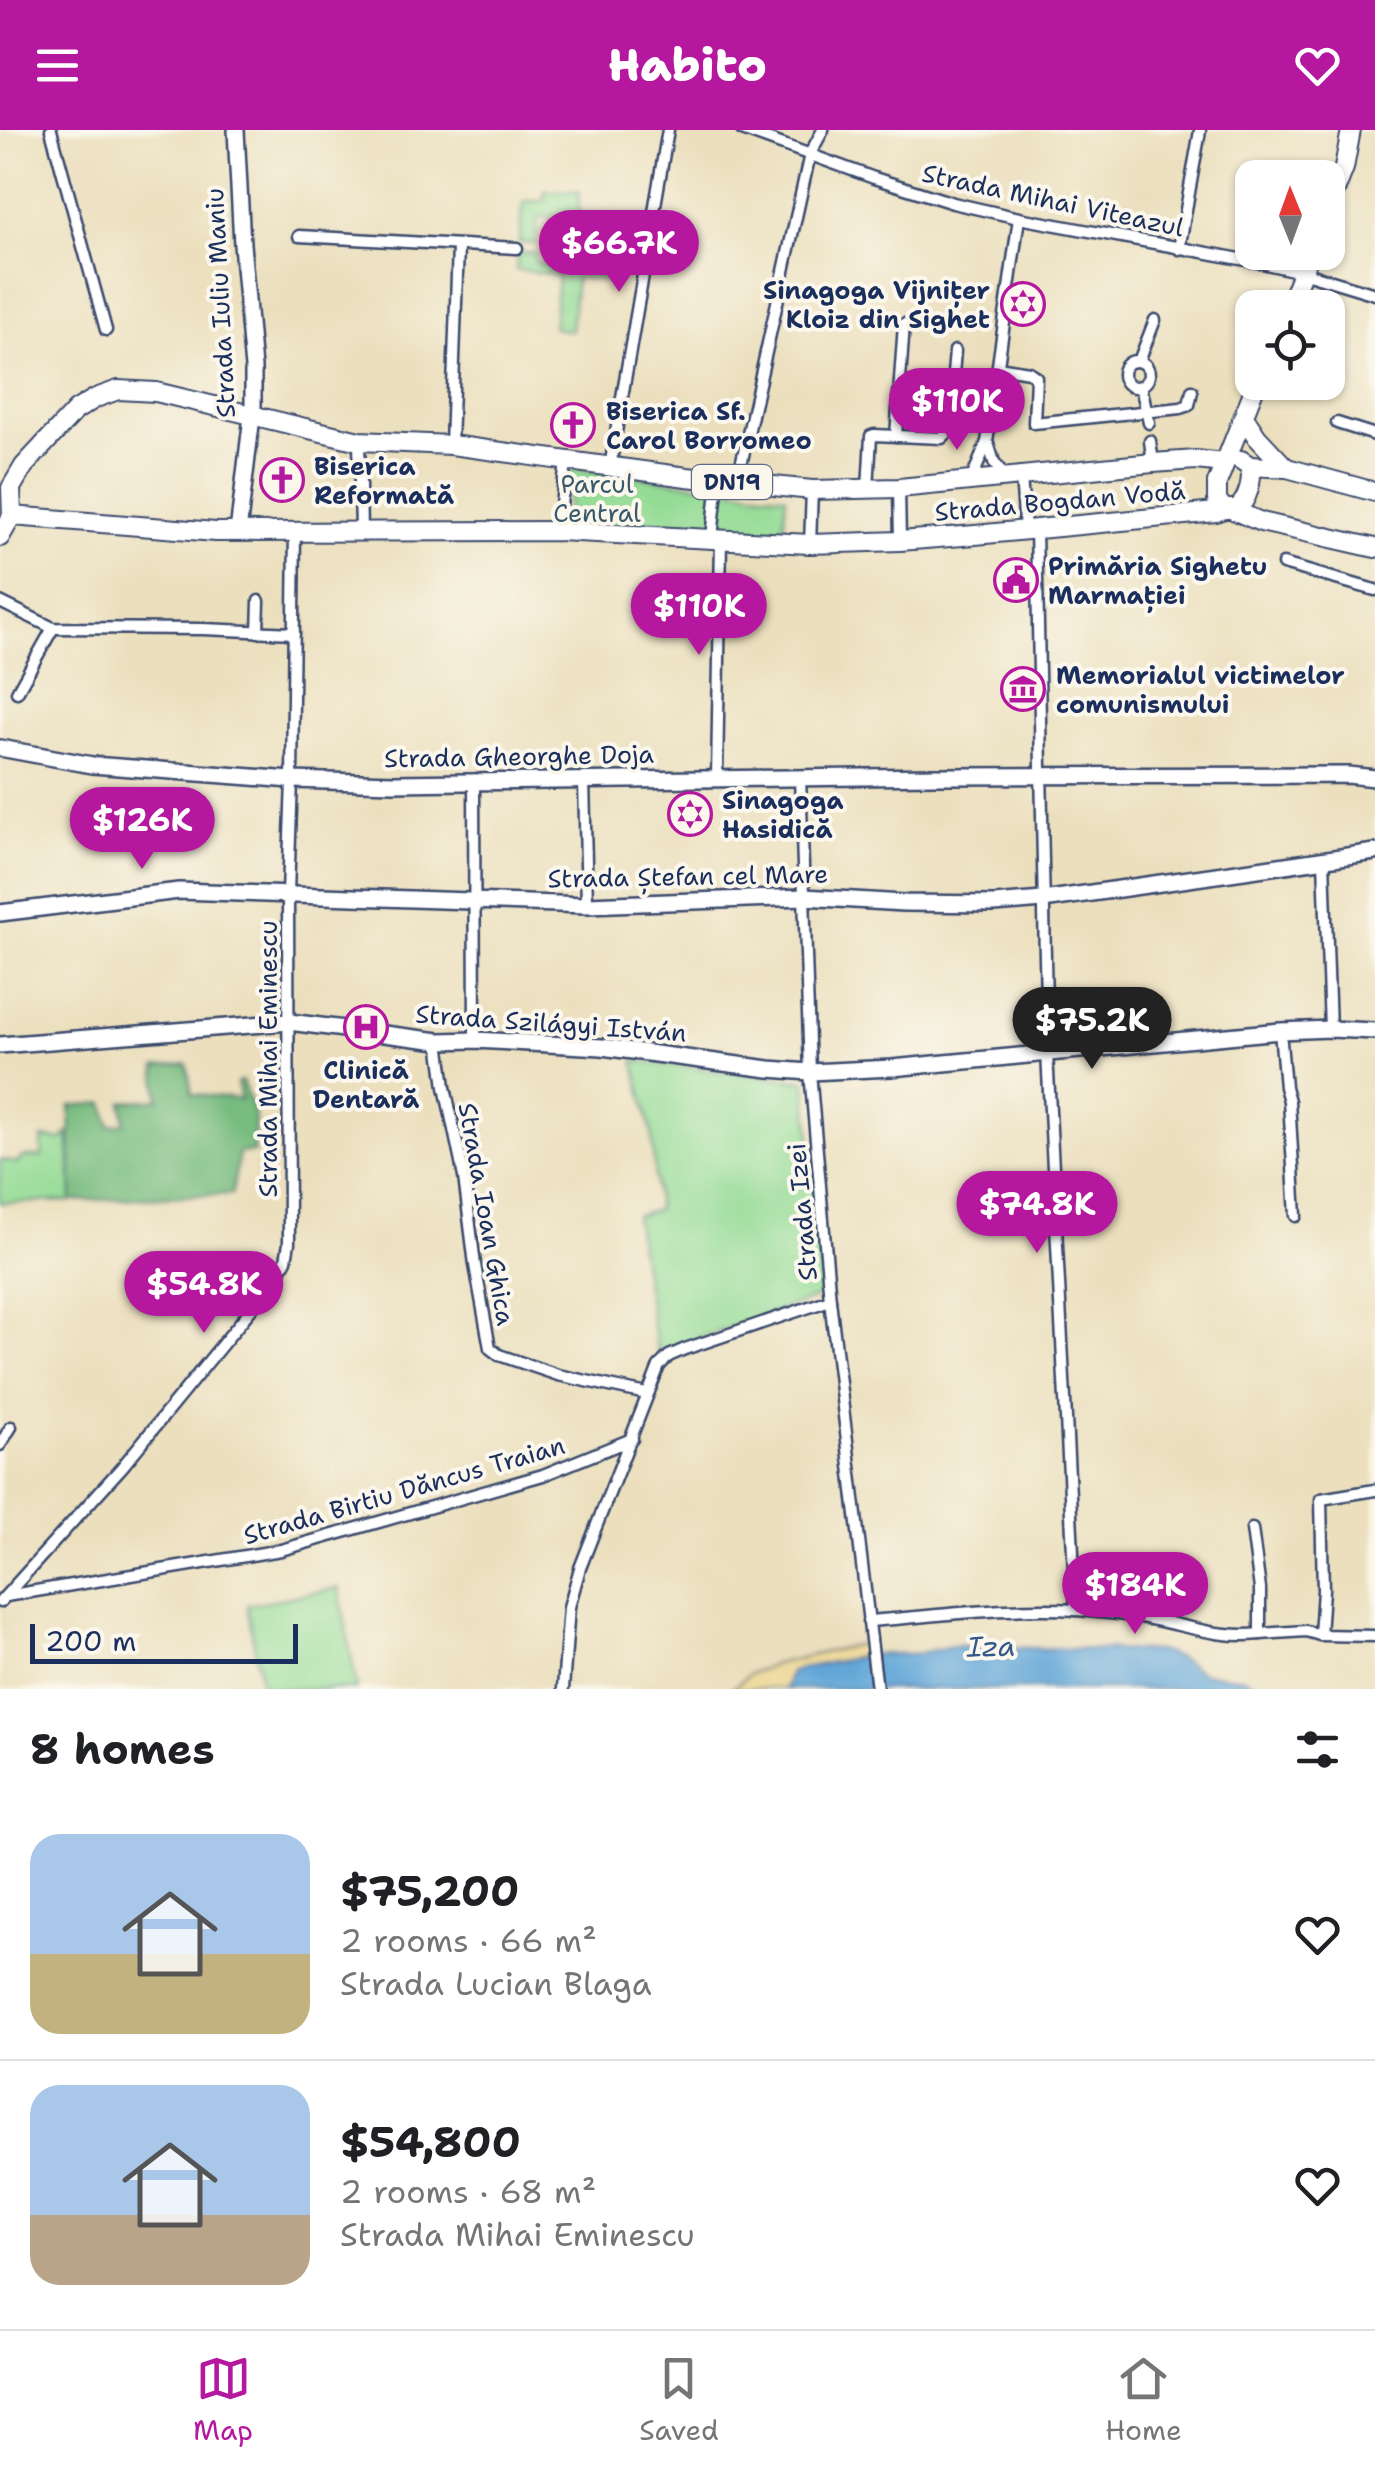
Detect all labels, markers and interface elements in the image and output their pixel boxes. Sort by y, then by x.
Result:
text: Habito [608,35,767,95]
icon: menu [30,38,85,93]
icon: heart [1290,38,1345,93]
street label: Strada Mihai Viteazul [919,156,1187,244]
north arrow [1235,160,1345,270]
map controls [1235,160,1345,400]
street label: Strada Iuliu Maniu [197,187,243,419]
pin: $66.7K [538,210,700,295]
text: $66.7K [561,221,677,264]
place label: Sinagoga Vijnițer Kloiz din Sighet [763,273,990,336]
synagogue icon: Sinagoga Vijnițer Kloiz din Sighet [1000,281,1046,327]
button: locate [1235,290,1345,400]
pin: $110K [887,368,1027,453]
text: $110K [911,379,1003,422]
place label: Biserica Sf. Carol Borromeo [606,394,812,457]
church icon: Biserica Sf. Carol Borromeo [550,402,596,448]
place label: Biserica Reformată [314,449,454,512]
church icon: Biserica Reformată [259,457,305,503]
road number: DN19 [692,465,772,499]
park label: Parcul Central [553,467,641,530]
street label: Strada Bogdan Vodă [933,473,1187,529]
place label: Primăria Sighetu Marmației [1048,549,1268,613]
public building icon: Primăria Sighetu Marmației [993,557,1039,603]
pin: $110K [629,573,769,658]
text: $110K [653,584,745,627]
place label: Memorialul victimelor comunismului [1056,658,1345,721]
museum icon: Memorialul victimelor comunismului [1000,666,1046,712]
street label: Strada Gheorghe Doja [384,737,655,775]
place label: Sinagoga Hasidică [722,783,843,846]
pin: $126K [72,787,212,872]
synagogue icon: Sinagoga Hasidică [667,791,713,837]
text: $126K [92,798,192,841]
street label: Strada Ștefan cel Mare [547,857,829,896]
street label: Strada Mihai Eminescu [251,920,285,1198]
pin: $75.2K [1011,987,1173,1072]
street label: Strada Szilágyi István [414,997,688,1049]
text: $75.2K [1035,998,1149,1041]
hospital icon: Clinică Dentară [343,1004,389,1050]
place label: Clinică Dentară [313,1053,419,1116]
street label: Strada Ioan Ghica [451,1100,523,1328]
street label: Strada Izei [779,1142,825,1282]
pin: $74.8K [956,1171,1118,1256]
text: $74.8K [979,1182,1095,1225]
pin: $54.8K [123,1251,285,1336]
text: $54.8K [146,1262,262,1305]
street label: Strada Birtiu Dăncus Traian [239,1428,569,1552]
pin: $184K [1065,1552,1205,1637]
text: $184K [1084,1563,1186,1606]
scale bar [30,1619,298,1664]
text: 200 m [45,1622,136,1660]
water label: Iza [965,1627,1016,1665]
text: 8 homes [30,1721,215,1777]
icon: filters [1290,1722,1345,1777]
text: $75,200 [340,1863,519,1919]
icon: home [110,1874,230,1994]
icon: heart [1290,1907,1345,1962]
text: 2 rooms · 66 m² [340,1919,597,1962]
text: Strada Lucian Blaga [340,1962,652,2005]
text: $54,800 [340,2114,521,2170]
icon: home [110,2125,230,2245]
icon: heart [1290,2158,1345,2213]
text: 2 rooms · 68 m² [340,2170,596,2213]
text: Strada Mihai Eminescu [340,2213,695,2256]
tab: Map [193,2351,253,2449]
tab: Saved [639,2351,719,2449]
tab: Home [1105,2351,1182,2449]

